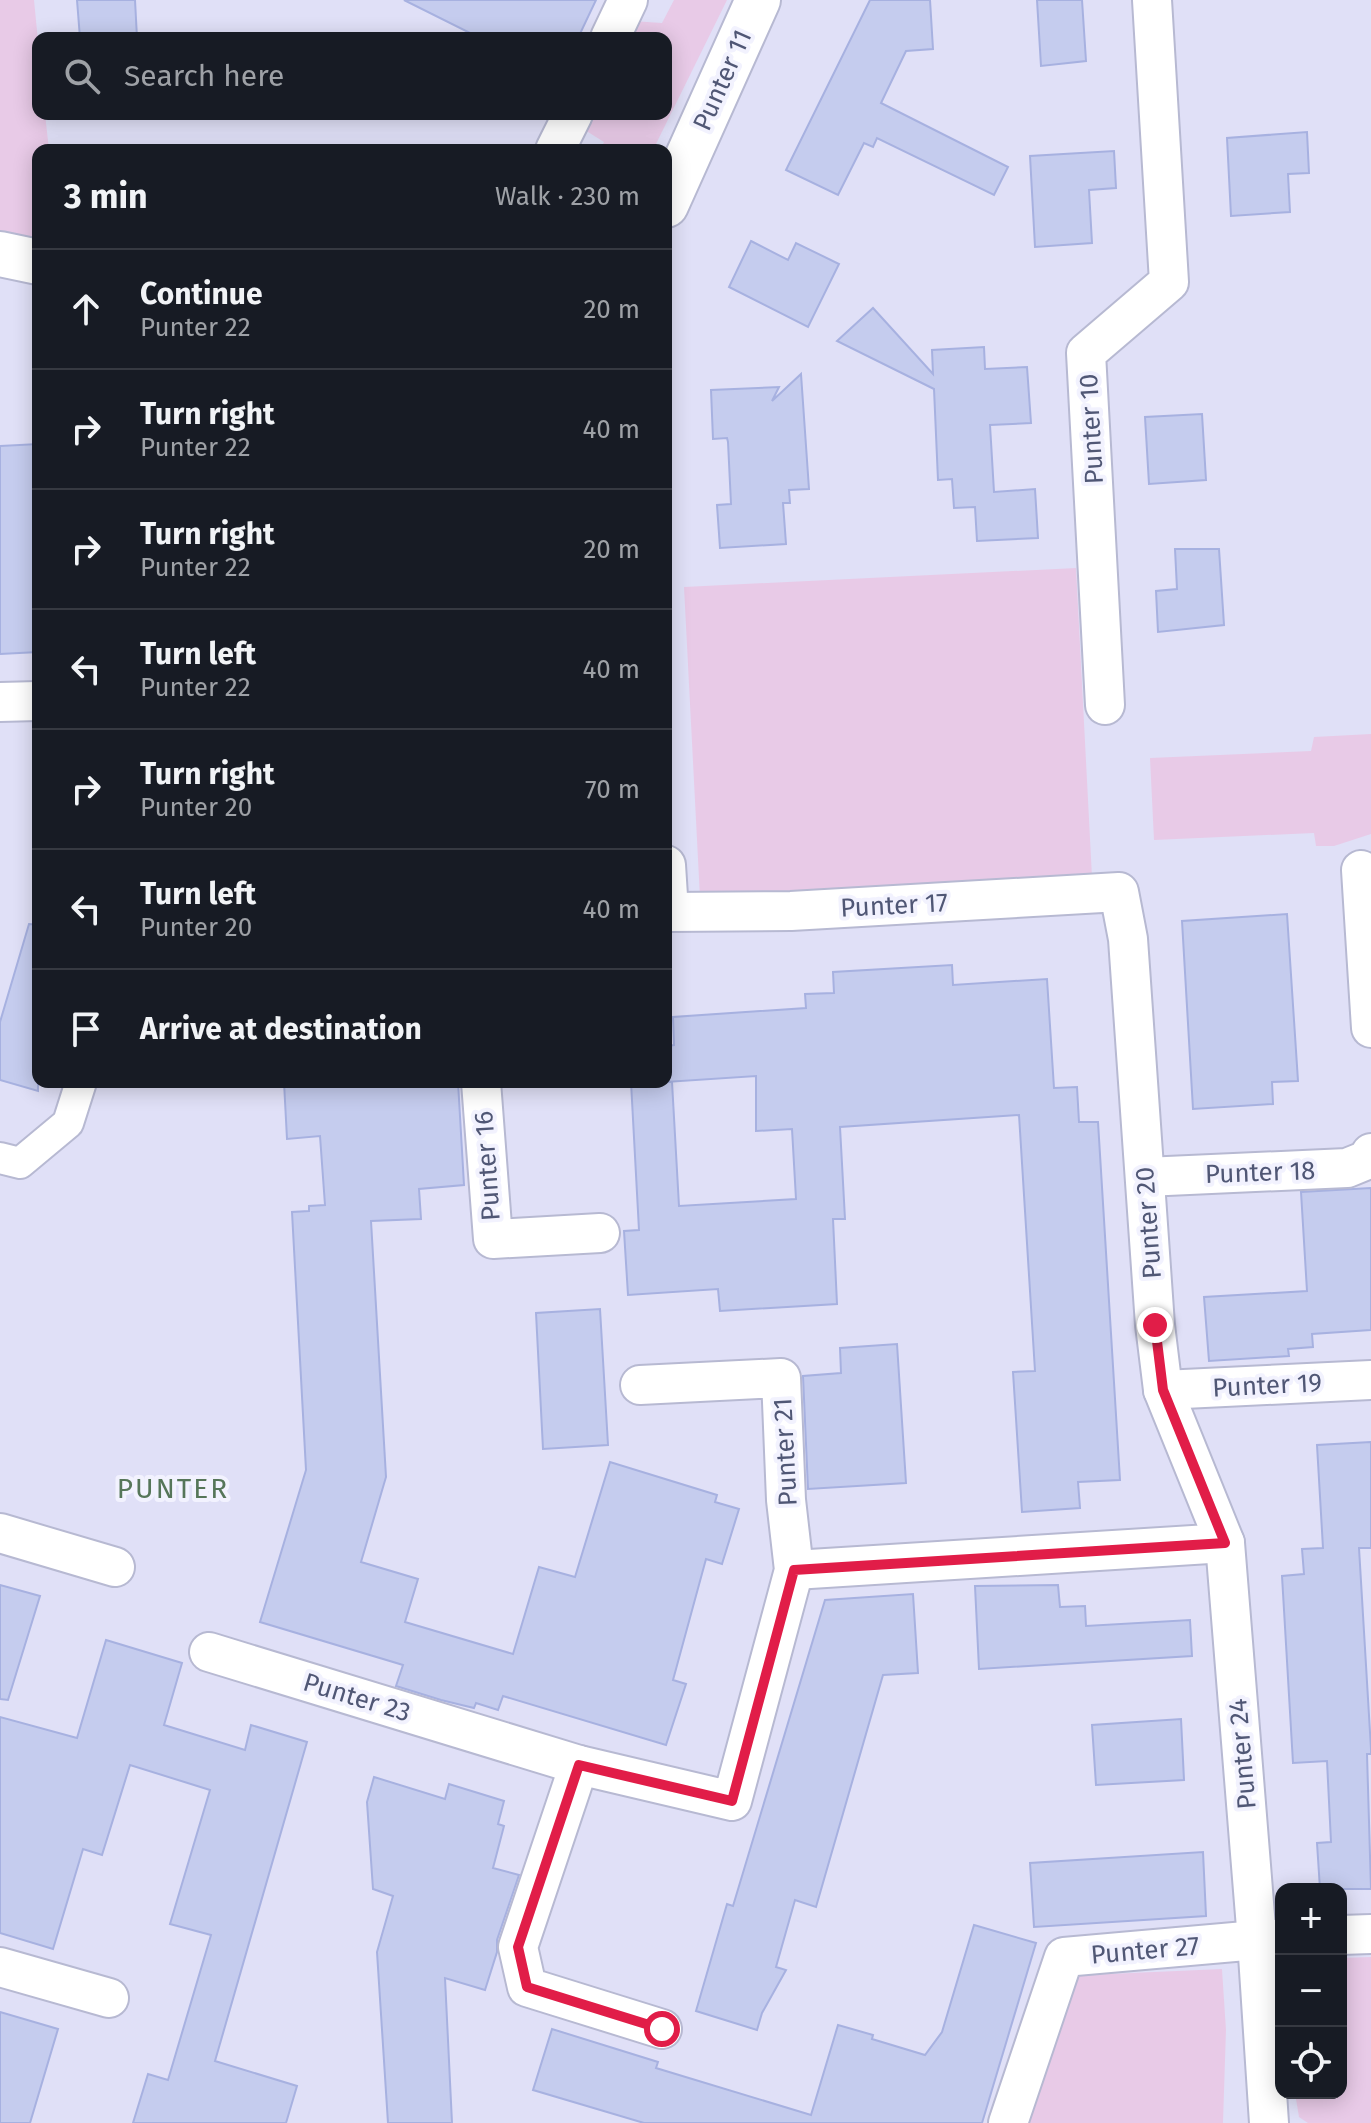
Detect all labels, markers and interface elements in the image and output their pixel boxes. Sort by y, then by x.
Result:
street label: Punter 11 [687,25,758,135]
search box [32,32,672,120]
icon: search [60,54,104,98]
text: Search here [124,58,284,94]
text: 3 min [64,176,148,217]
text: Walk · 230 m [495,181,640,212]
text: Continue [140,276,263,312]
icon: ahead [64,287,108,331]
text: 20 m [583,294,640,325]
text: Punter 22 [140,312,251,343]
street label: Punter 10 [1073,373,1110,485]
text: Turn right [140,396,275,432]
icon: right [64,407,108,451]
text: 40 m [582,414,640,445]
text: Punter 22 [140,432,251,463]
text: Turn right [140,516,275,552]
icon: right [64,527,108,571]
text: 20 m [583,534,640,565]
text: Punter 22 [140,552,251,583]
text: Turn left [140,636,256,672]
icon: left [64,647,108,691]
text: 40 m [582,654,640,685]
text: Punter 22 [140,672,251,703]
text: Turn right [140,756,275,792]
icon: right [64,767,108,811]
text: 70 m [585,774,640,805]
text: Punter 20 [140,792,252,823]
text: Turn left [140,876,256,912]
icon: left [64,887,108,931]
street label: Punter 17 [839,887,949,924]
text: 40 m [582,894,640,925]
text: Punter 20 [140,912,252,943]
icon: arrive [64,1007,108,1051]
text: Arrive at destination [140,1011,422,1047]
street label: Punter 16 [468,1110,507,1222]
street label: Punter 18 [1204,1155,1316,1190]
street label: Punter 20 [1129,1166,1168,1280]
route end [1137,1307,1173,1343]
street label: Punter 19 [1211,1367,1323,1404]
street label: Punter 21 [767,1397,804,1507]
district label: PUNTER [117,1472,229,1505]
street label: Punter 23 [299,1666,414,1728]
street label: Punter 24 [1222,1697,1263,1811]
map controls [1275,1883,1347,2099]
button: + [1275,1883,1347,1955]
street label: Punter 27 [1089,1930,1201,1971]
button: − [1275,1955,1347,2027]
route start [644,2011,680,2047]
button: locate [1275,2027,1347,2099]

